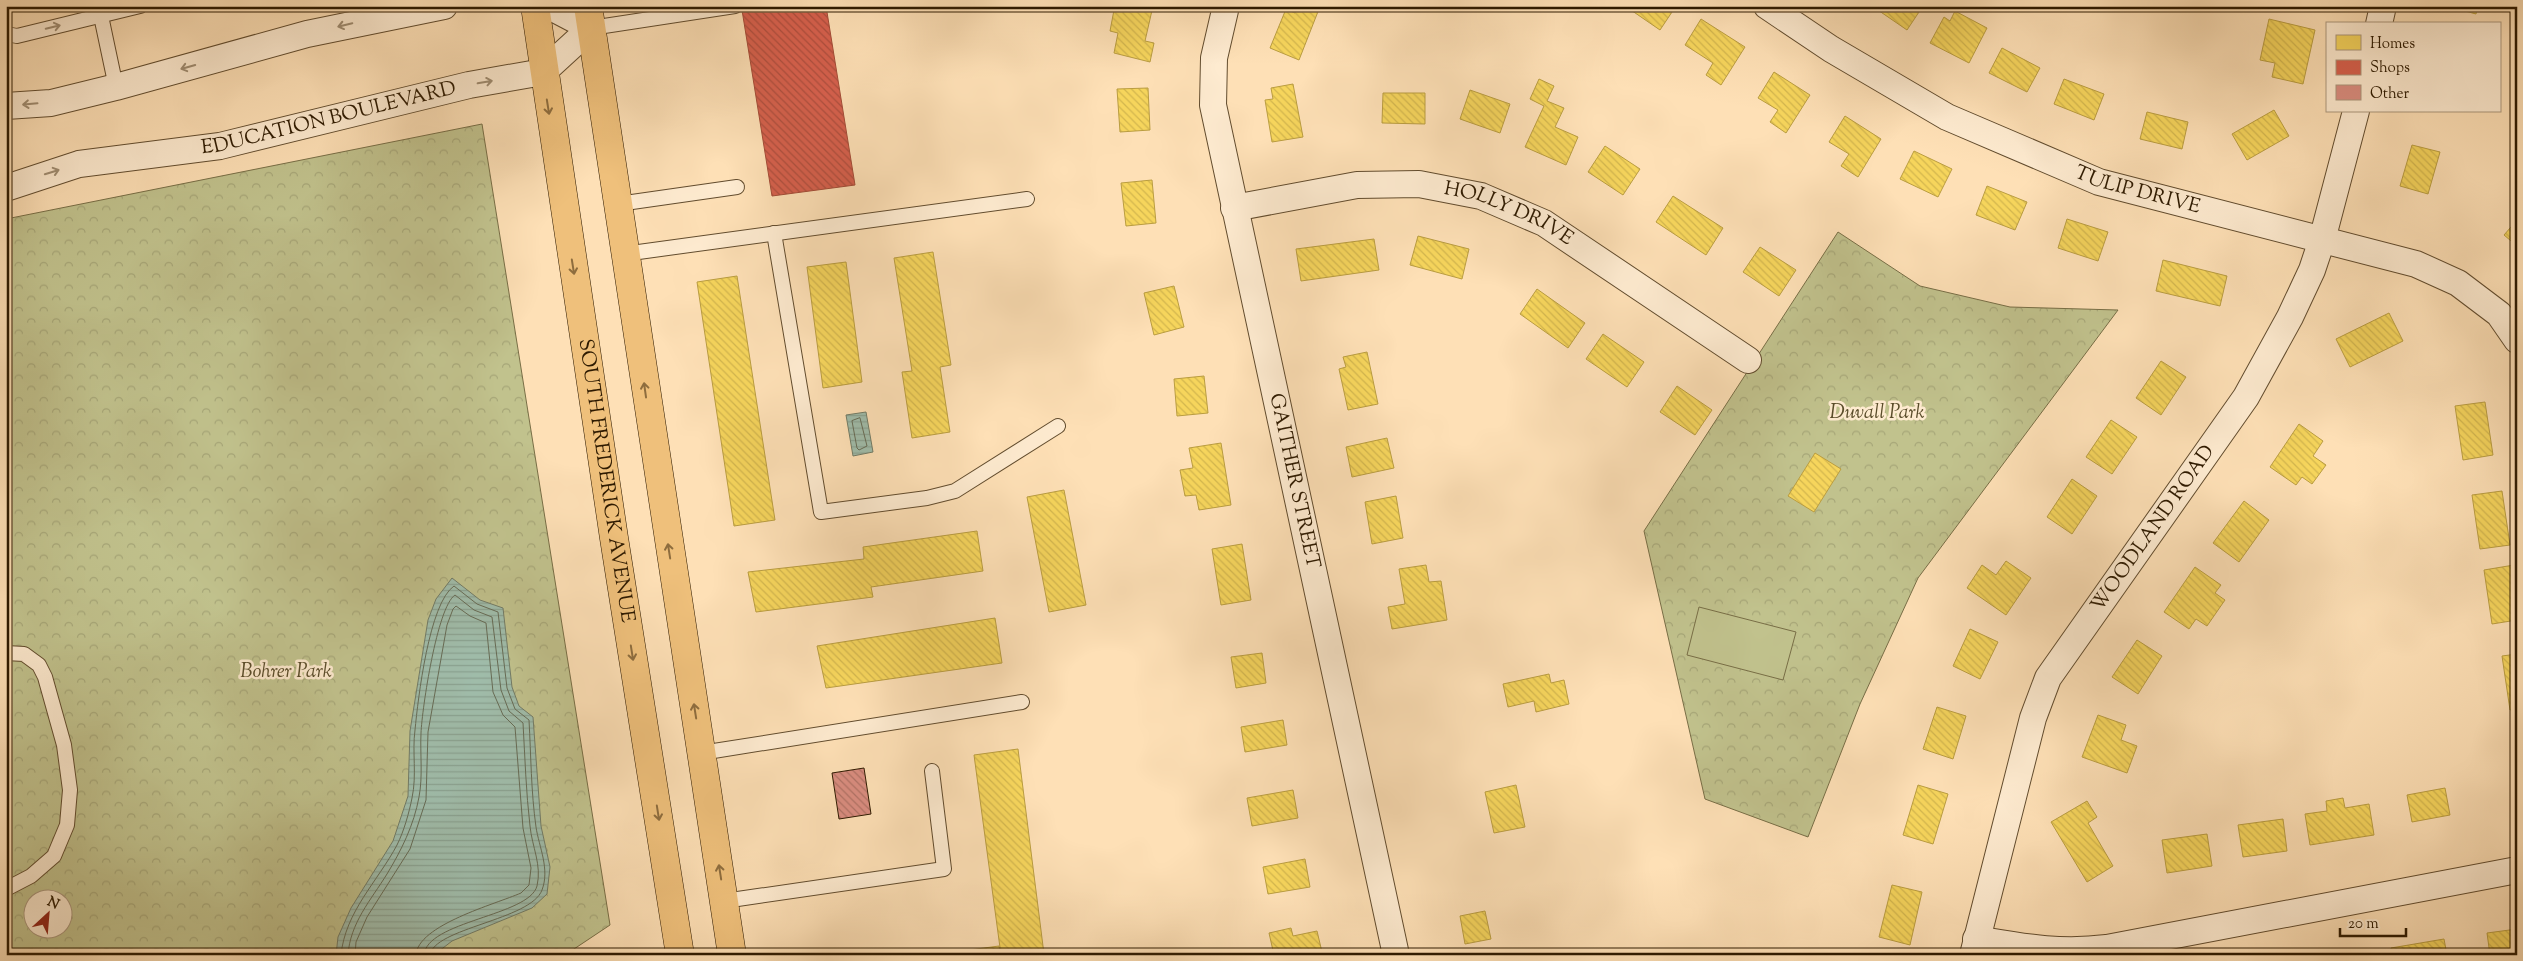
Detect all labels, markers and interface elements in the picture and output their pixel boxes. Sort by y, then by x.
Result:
one-way arrow [337,21,353,30]
one-way arrow [45,22,61,31]
legend [2326,22,2500,112]
text: Homes [2370,34,2415,55]
text: Shops [2370,58,2410,79]
one-way arrow [180,63,196,73]
street label: EDUCATION BOULEVARD [200,74,459,163]
one-way arrow [477,77,493,87]
text: Other [2370,84,2410,105]
one-way arrow [543,98,553,114]
one-way arrow [22,100,38,109]
street label: TULIP DRIVE [2070,159,2203,222]
one-way arrow [44,166,60,176]
street label: HOLLY DRIVE [1441,175,1579,253]
one-way arrow [568,259,578,275]
street label: SOUTH FREDERICK AVENUE [570,337,642,625]
one-way arrow [639,383,649,399]
street label: GAITHER STREET [1261,391,1327,571]
park label: Duvall Park [1830,399,1924,428]
street label: WOODLAND ROAD [2084,439,2222,618]
one-way arrow [663,543,673,559]
one-way arrow [628,644,638,660]
park label: Bohrer Park [240,658,332,687]
one-way arrow [689,704,699,720]
one-way arrow [653,805,663,821]
one-way arrow [714,864,724,880]
north arrow [22,888,72,938]
text: N [43,893,62,916]
scale bar [2340,906,2407,938]
text: 20 m [2348,914,2379,935]

